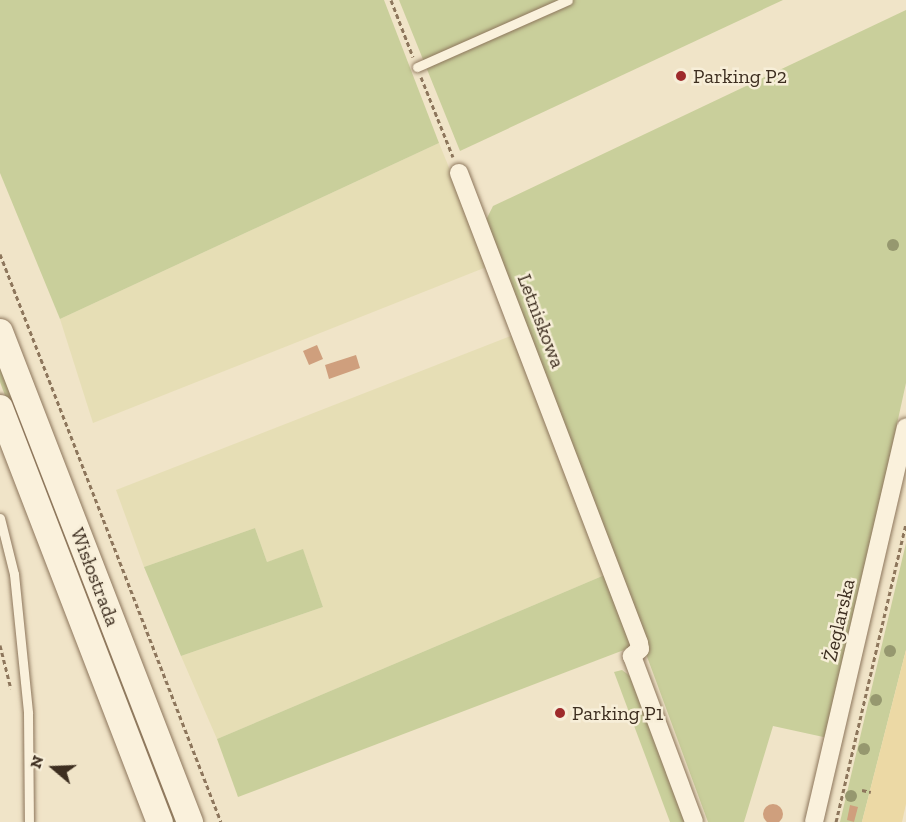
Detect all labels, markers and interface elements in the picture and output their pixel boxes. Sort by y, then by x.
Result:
place label: Parking P2 [693,64,787,88]
marker: Parking P2 [674,69,688,83]
street label: Letniskowa [512,271,570,371]
street label: Wisłostrada [65,524,125,630]
street label: Żeglarska [818,576,860,664]
place label: Parking P1 [572,701,663,725]
marker: Parking P1 [553,706,567,720]
north arrow [24,738,84,798]
text: N [26,753,47,771]

